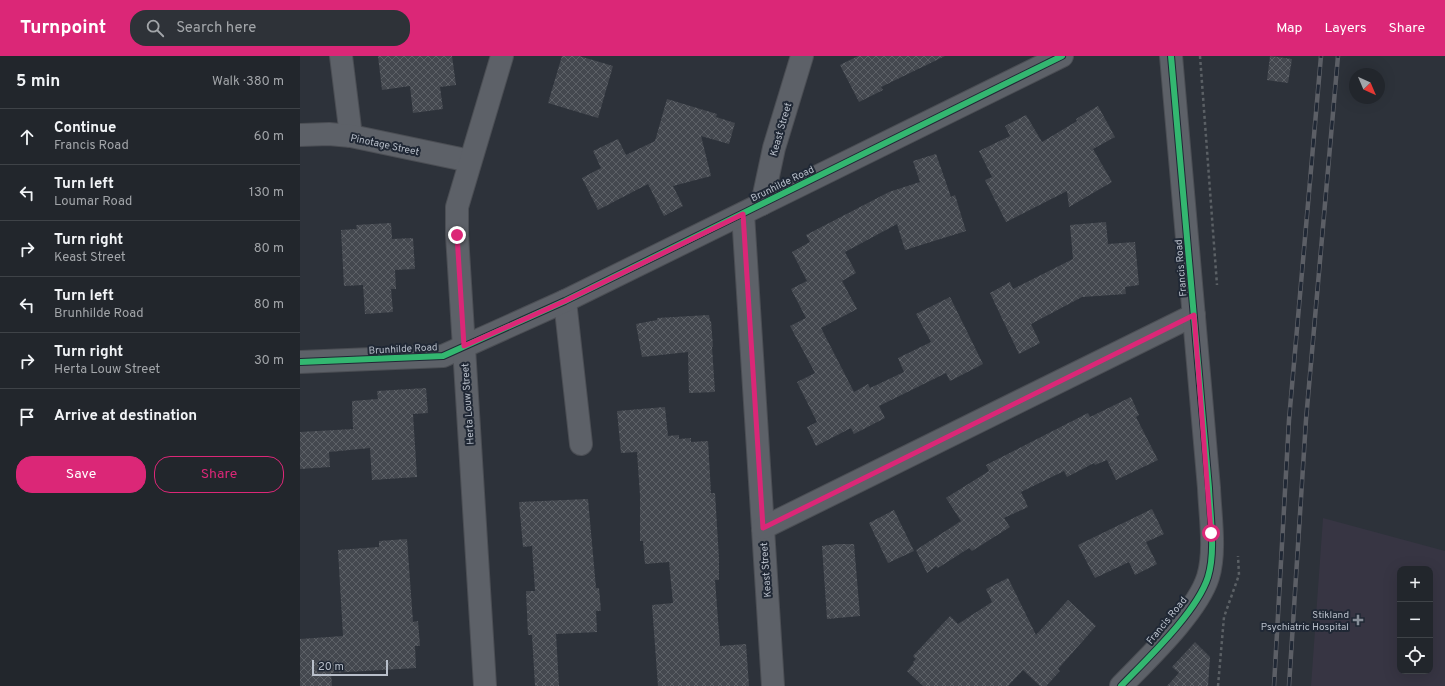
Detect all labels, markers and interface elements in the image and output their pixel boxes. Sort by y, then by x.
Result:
search box [130,10,410,46]
text: Turnpoint [20,16,106,40]
icon: search [144,17,166,39]
text: Search here [176,19,256,38]
text: Map [1276,20,1302,37]
text: Layers [1324,20,1366,37]
text: Share [1388,20,1425,37]
north arrow [1349,68,1385,104]
text: 5 min [16,71,60,93]
text: Walk · 380 m [212,74,284,90]
street label: Keast Street [768,101,795,158]
text: Continue [54,119,116,138]
icon: ahead [16,126,38,148]
text: 60 m [254,129,284,145]
street label: Pinotage Street [349,132,420,159]
text: Francis Road [54,138,129,154]
street label: Brunhilde Road [749,163,817,205]
text: Turn left [54,175,114,194]
icon: left [16,182,38,204]
text: 130 m [249,185,284,201]
text: Loumar Road [54,194,132,210]
route end [448,226,466,244]
text: Turn right [54,231,123,250]
icon: right [16,238,38,260]
street label: Francis Road [1173,239,1190,297]
text: 80 m [254,241,284,257]
text: Keast Street [54,250,126,266]
text: Turn left [54,287,114,306]
icon: left [16,294,38,316]
text: 80 m [254,297,284,313]
text: Brunhilde Road [54,306,144,322]
street label: Brunhilde Road [368,341,438,358]
text: Turn right [54,343,123,362]
icon: right [16,350,38,372]
text: 30 m [254,353,284,369]
text: Herta Louw Street [54,362,160,378]
street label: Herta Louw Street [459,362,478,445]
icon: arrive [16,406,38,428]
text: Arrive at destination [54,407,197,426]
button: Save [16,456,146,493]
button: Share [154,456,284,493]
route start [1202,524,1220,542]
street label: Keast Street [758,542,775,598]
map controls [1397,566,1433,674]
button: + [1397,566,1433,602]
street label: Francis Road [1144,595,1190,647]
button: − [1397,602,1433,638]
place label: Stikland Psychiatric Hospital [1261,609,1349,634]
marker: Stikland Psychiatric Hospital [1352,614,1364,626]
button: locate [1397,638,1433,674]
scale bar [312,658,388,677]
text: 20 m [318,660,344,674]

